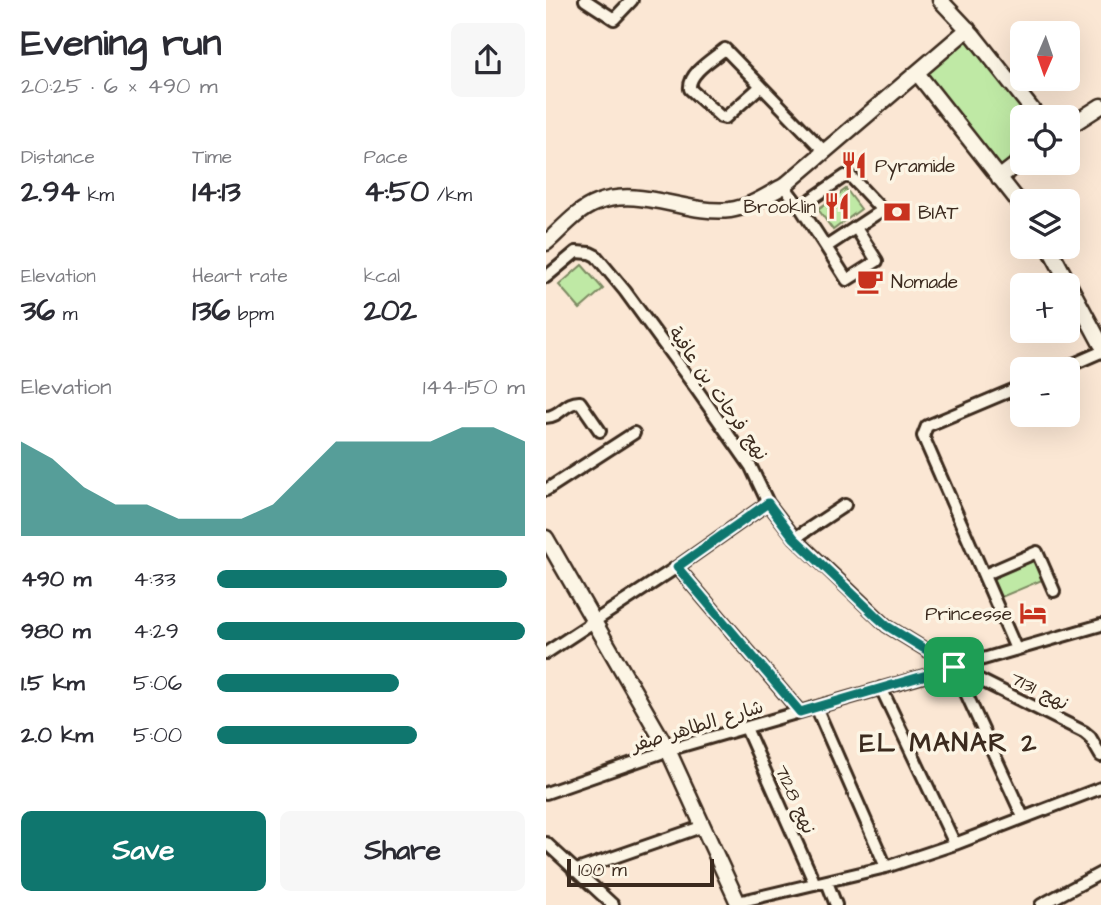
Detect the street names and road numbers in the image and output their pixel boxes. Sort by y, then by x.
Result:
street label: نهج فرحات بن عافية [661,321,774,466]
street label: نهج 7131 [1006,665,1073,717]
street label: شارع الطاهر صفر [626,694,767,760]
street label: نهج 7128 [767,761,822,839]

